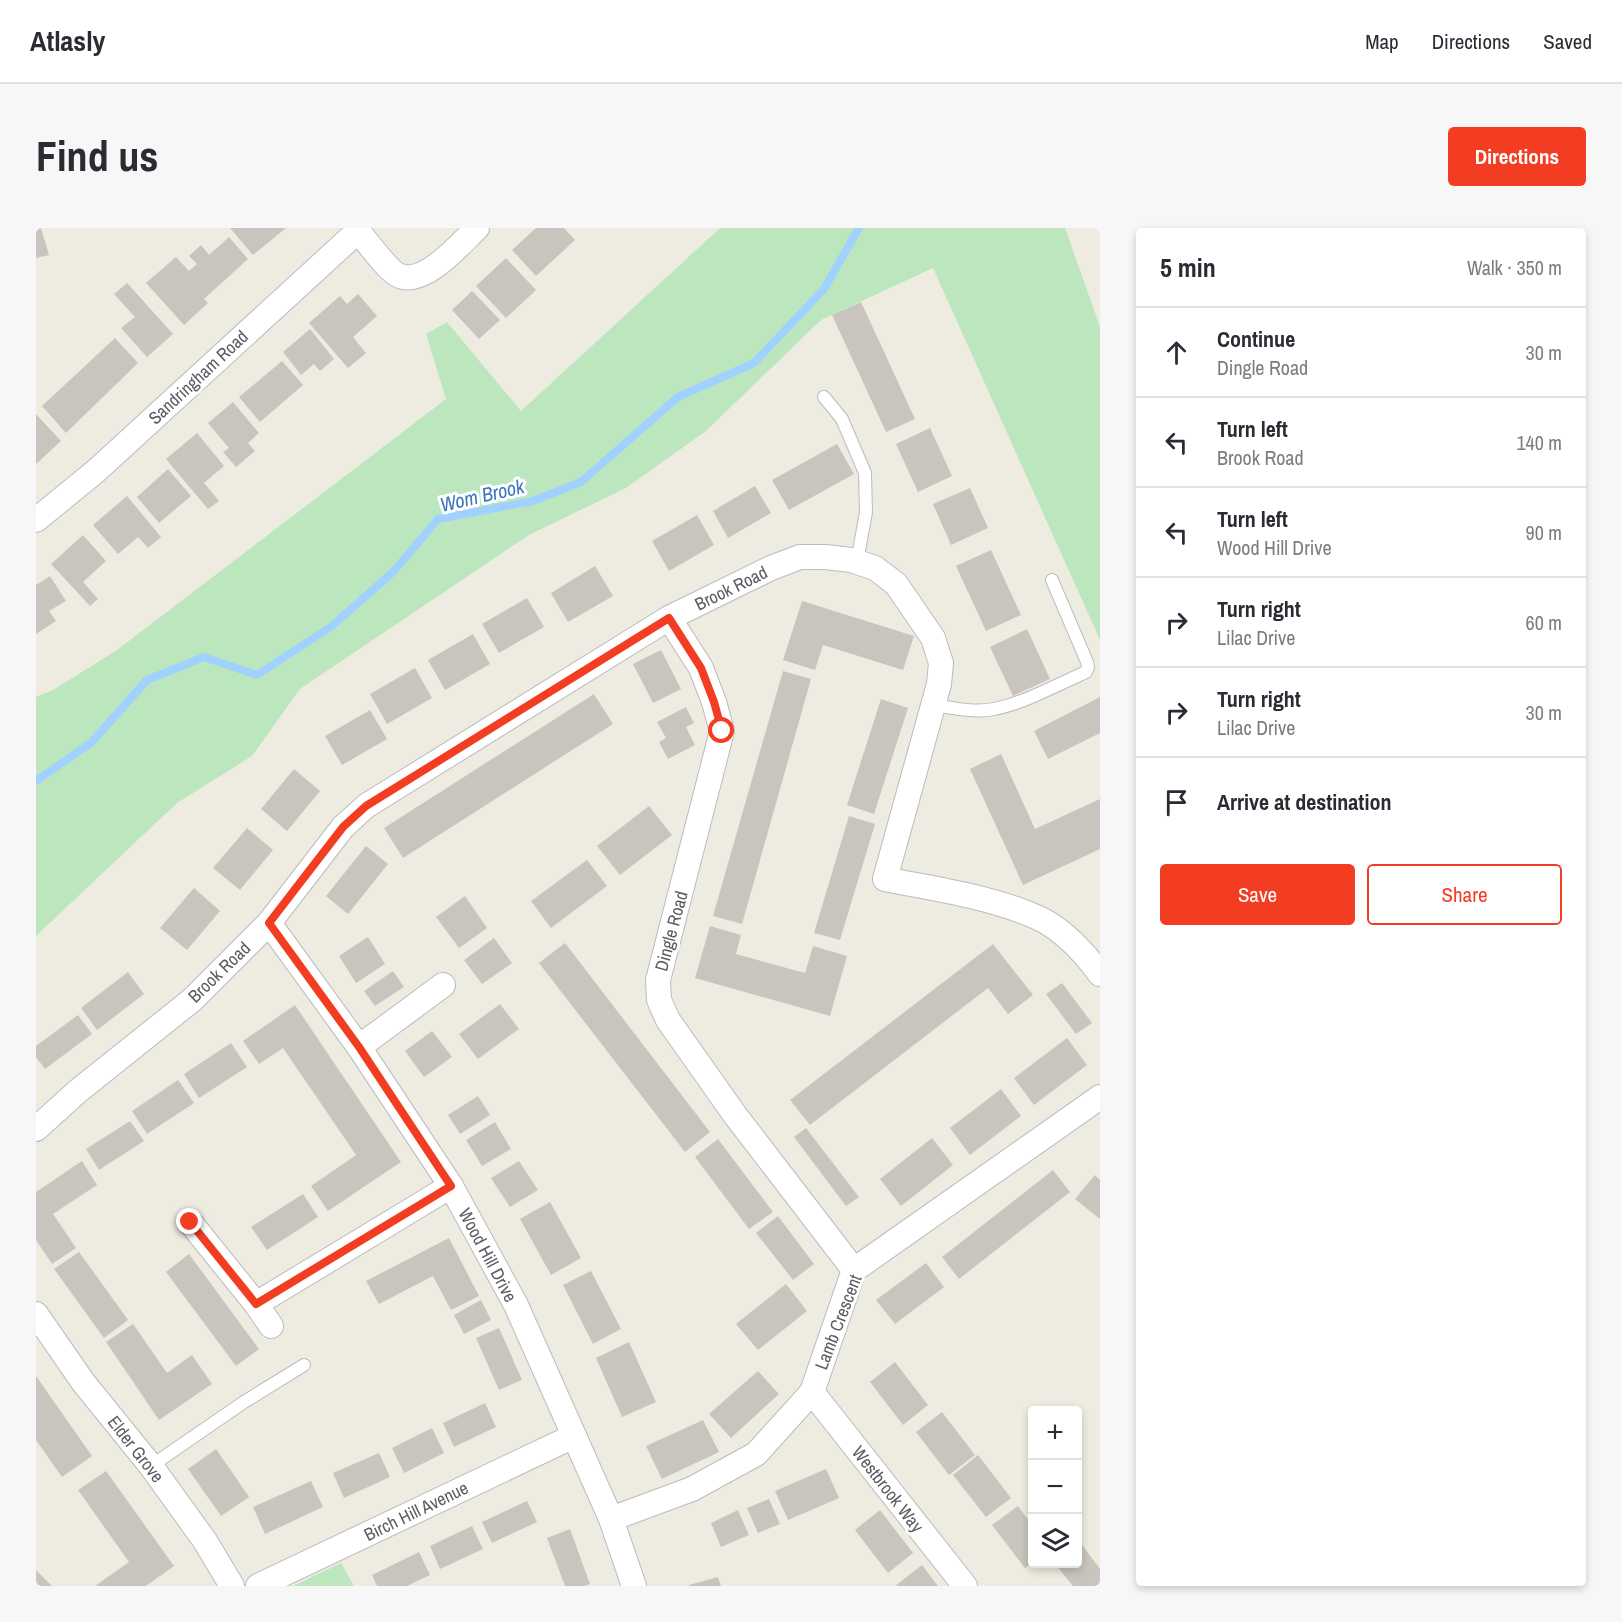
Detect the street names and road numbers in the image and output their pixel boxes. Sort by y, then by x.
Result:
street label: Sandringham Road [143,324,253,430]
street label: Brook Road [690,560,772,616]
street label: Dingle Road [648,888,694,974]
street label: Brook Road [182,936,256,1008]
street label: Wood Hill Drive [453,1204,523,1306]
street label: Lamb Crescent [808,1271,868,1373]
street label: Elder Grove [102,1410,170,1488]
street label: Westbrook Way [846,1441,930,1538]
street label: Birch Hill Avenue [360,1475,472,1547]

